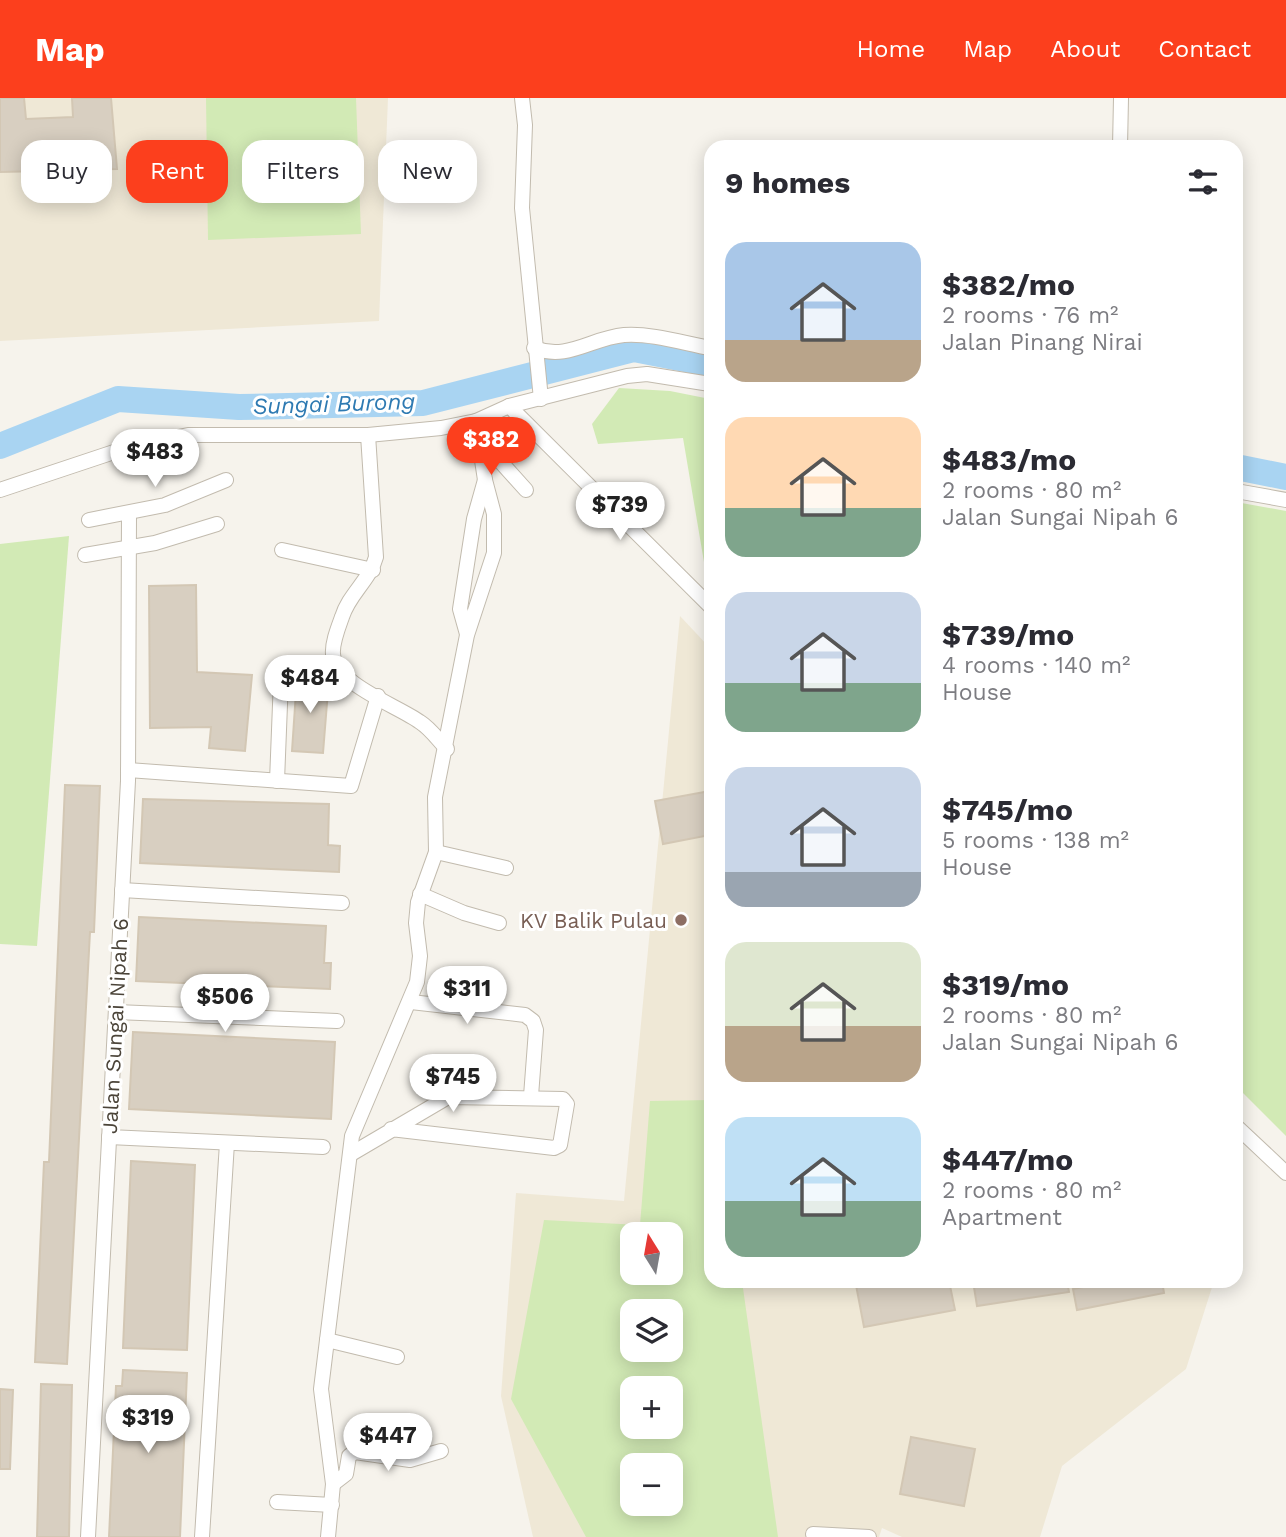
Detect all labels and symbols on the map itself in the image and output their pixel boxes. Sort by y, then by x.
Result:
water label: Sungai Burong [252,388,416,420]
pin: $382 [450,418,532,477]
pin: $483 [114,430,196,489]
pin: $739 [579,482,661,542]
pin: $484 [269,656,351,715]
place label: KV Balik Pulau [520,908,667,933]
marker: KV Balik Pulau [673,912,689,928]
street label: Jalan Sungai Nipah 6 [97,918,133,1134]
pin: $311 [426,967,508,1026]
pin: $506 [184,974,266,1034]
pin: $745 [412,1054,494,1114]
north arrow [620,1222,682,1284]
pin: $319 [107,1396,189,1455]
pin: $447 [347,1414,429,1473]

